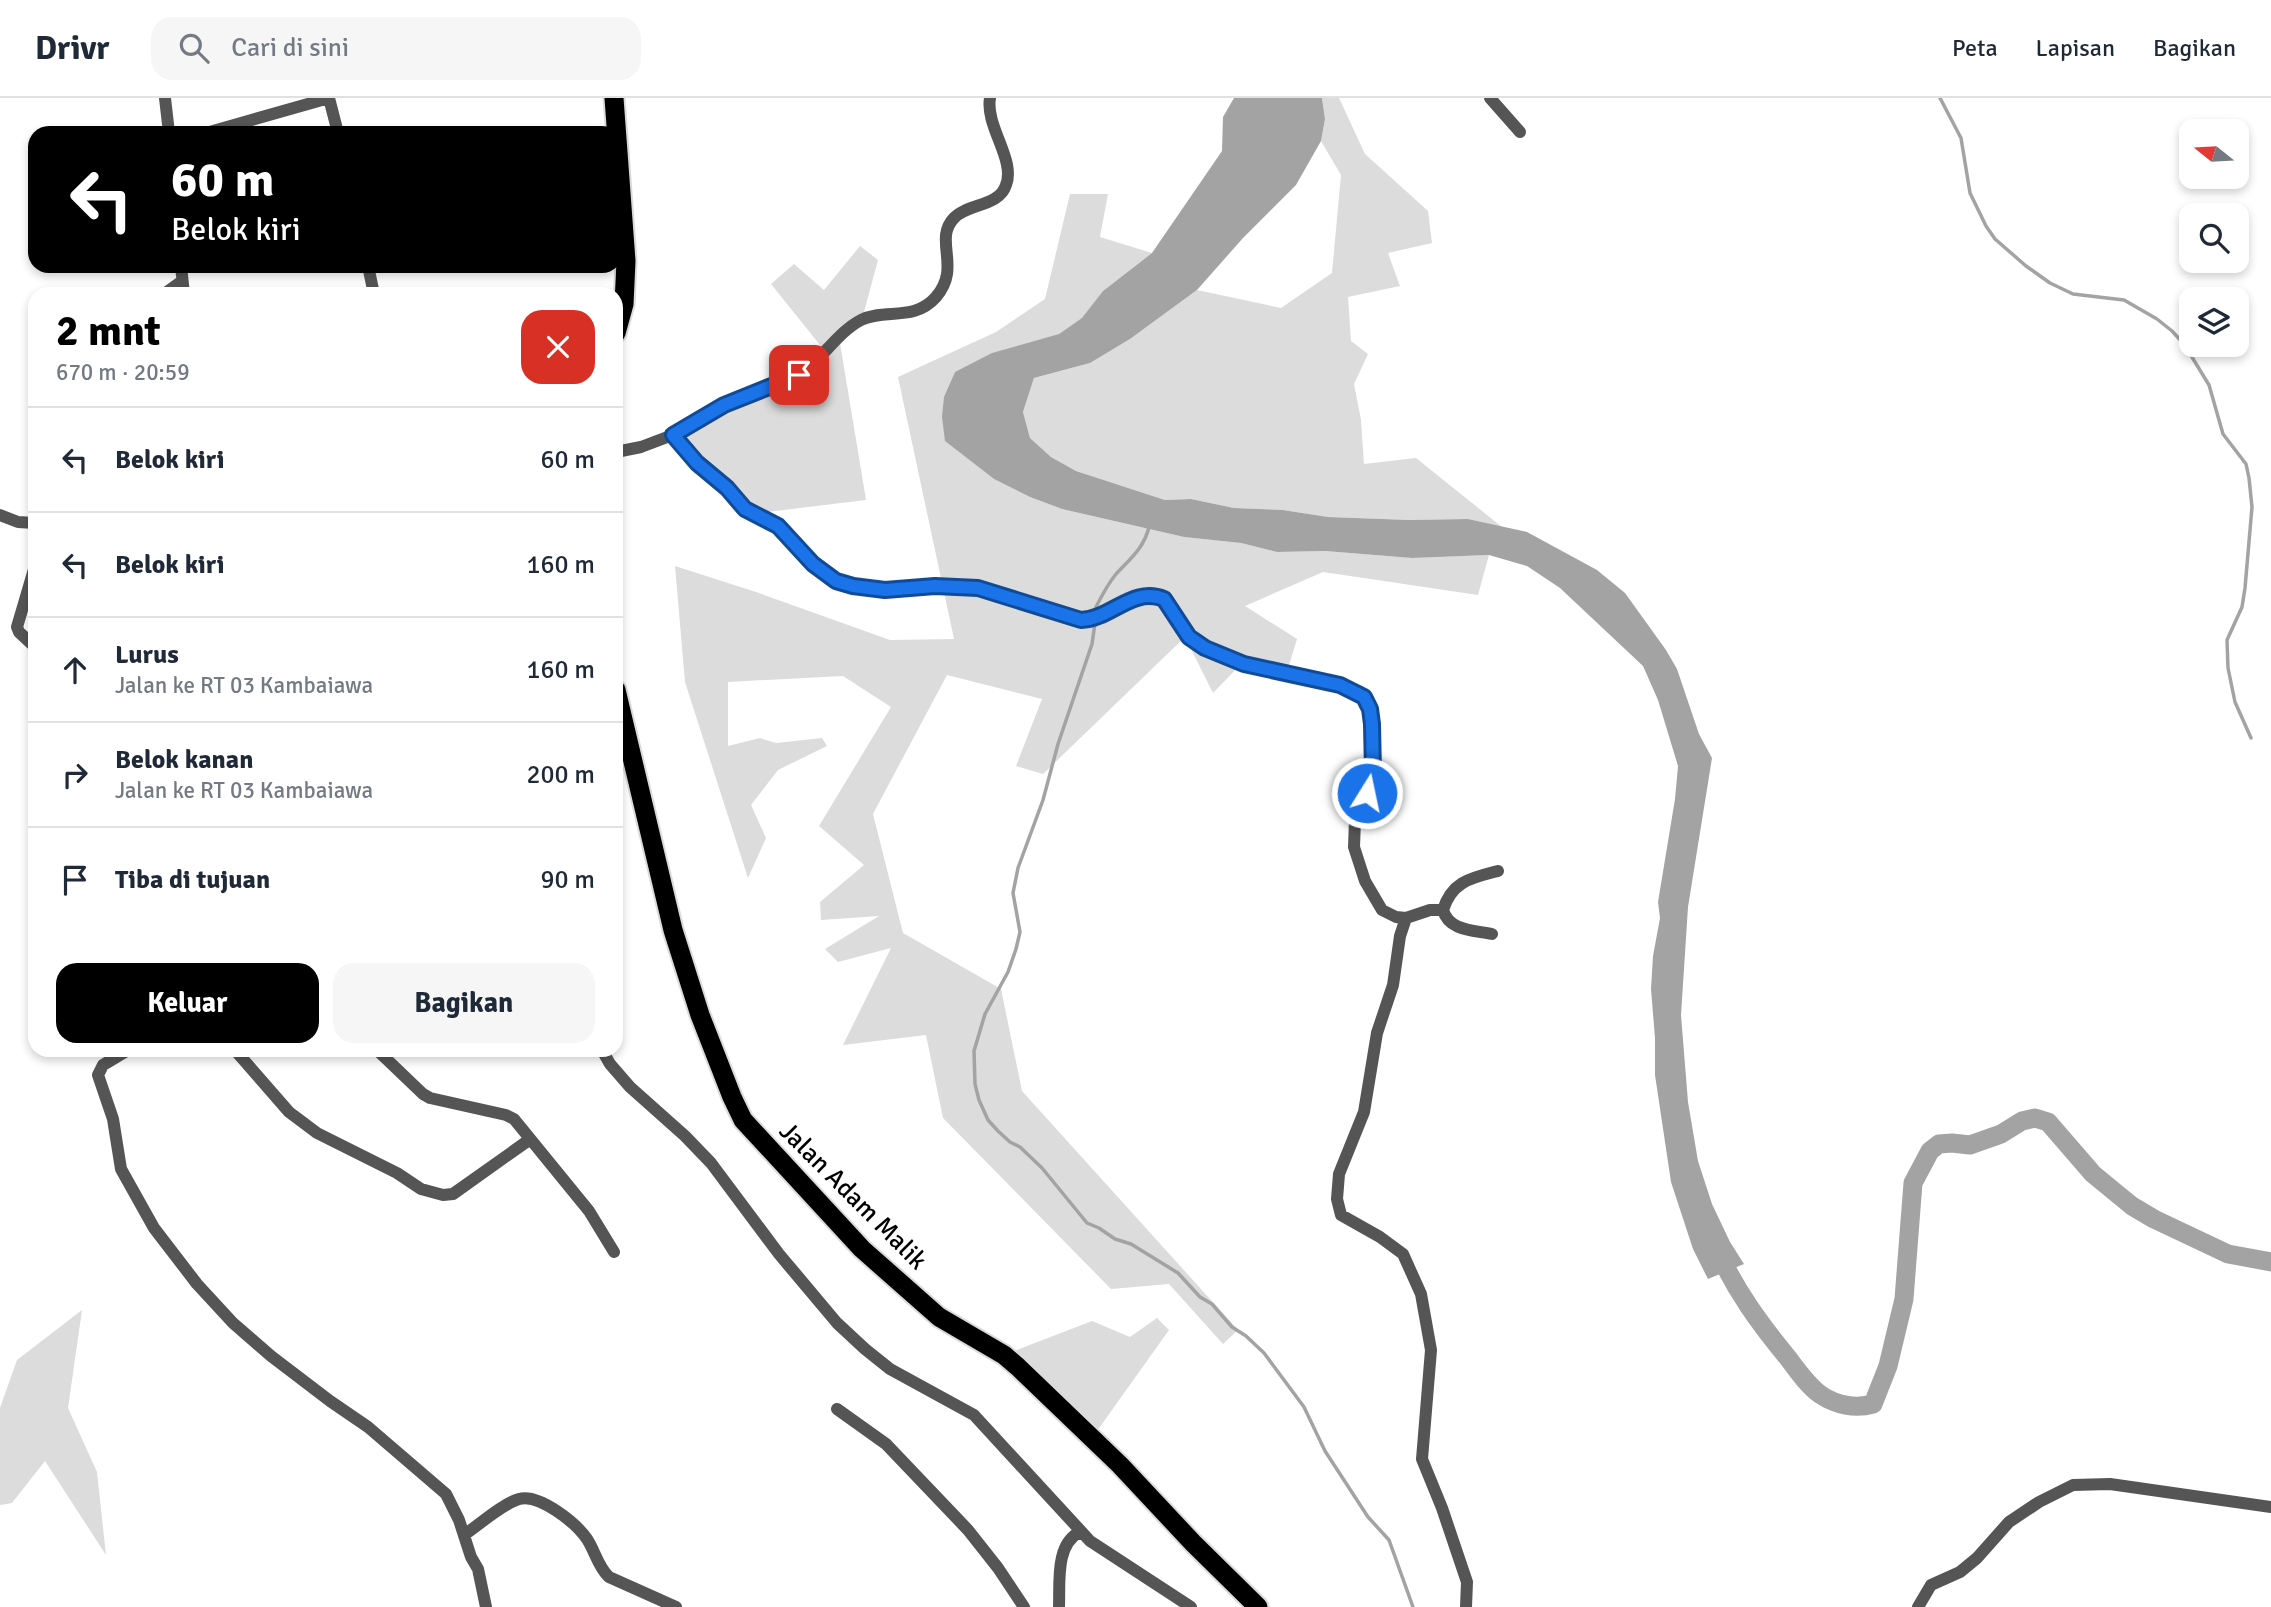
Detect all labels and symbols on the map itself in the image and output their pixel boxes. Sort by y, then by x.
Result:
north arrow [2179,119,2249,189]
pin [769,345,829,405]
position arrow [1330,756,1404,830]
street label: Jalan Adam Malik [772,1115,934,1277]

